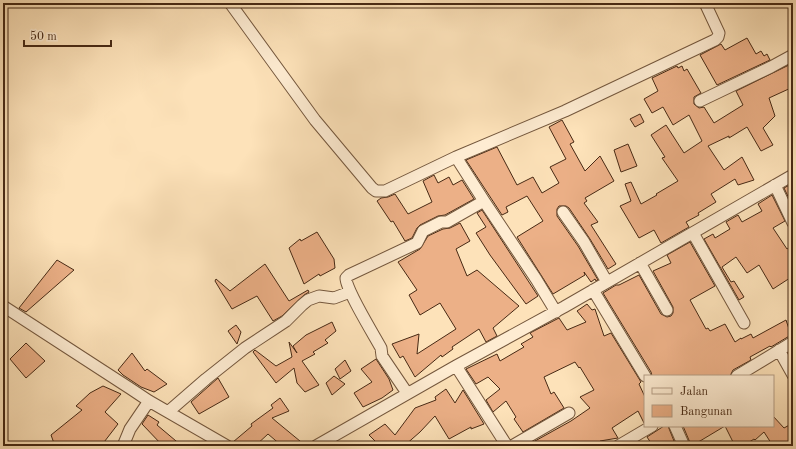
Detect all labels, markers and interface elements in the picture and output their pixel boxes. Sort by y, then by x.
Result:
scale bar [24,22,111,48]
text: 50 m [30,30,57,43]
legend [644,375,774,427]
text: Jalan [680,386,709,398]
text: Bangunan [680,406,733,418]

